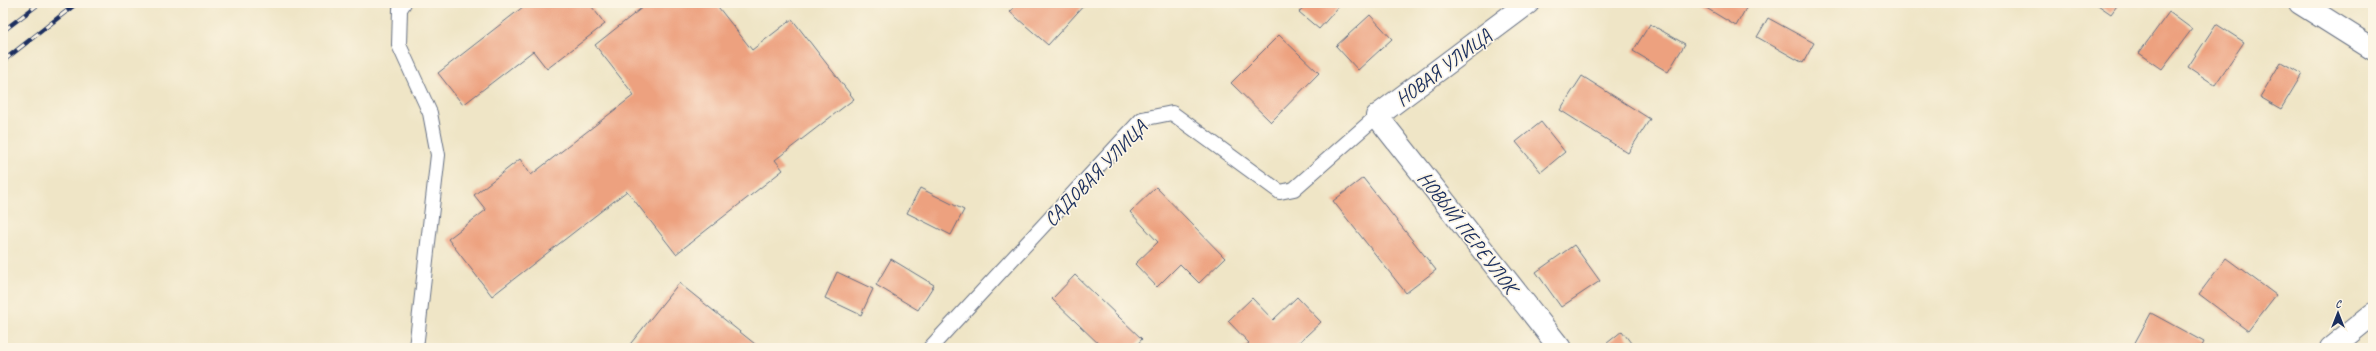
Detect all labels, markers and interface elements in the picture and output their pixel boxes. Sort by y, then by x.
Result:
street label: НОВАЯ УЛИЦА [1390,23,1497,112]
street label: САДОВАЯ УЛИЦА [1038,114,1153,232]
street label: НОВЫЙ ПЕРЕУЛОК [1412,166,1525,301]
north arrow [2318,293,2358,333]
text: С [2335,296,2342,310]

